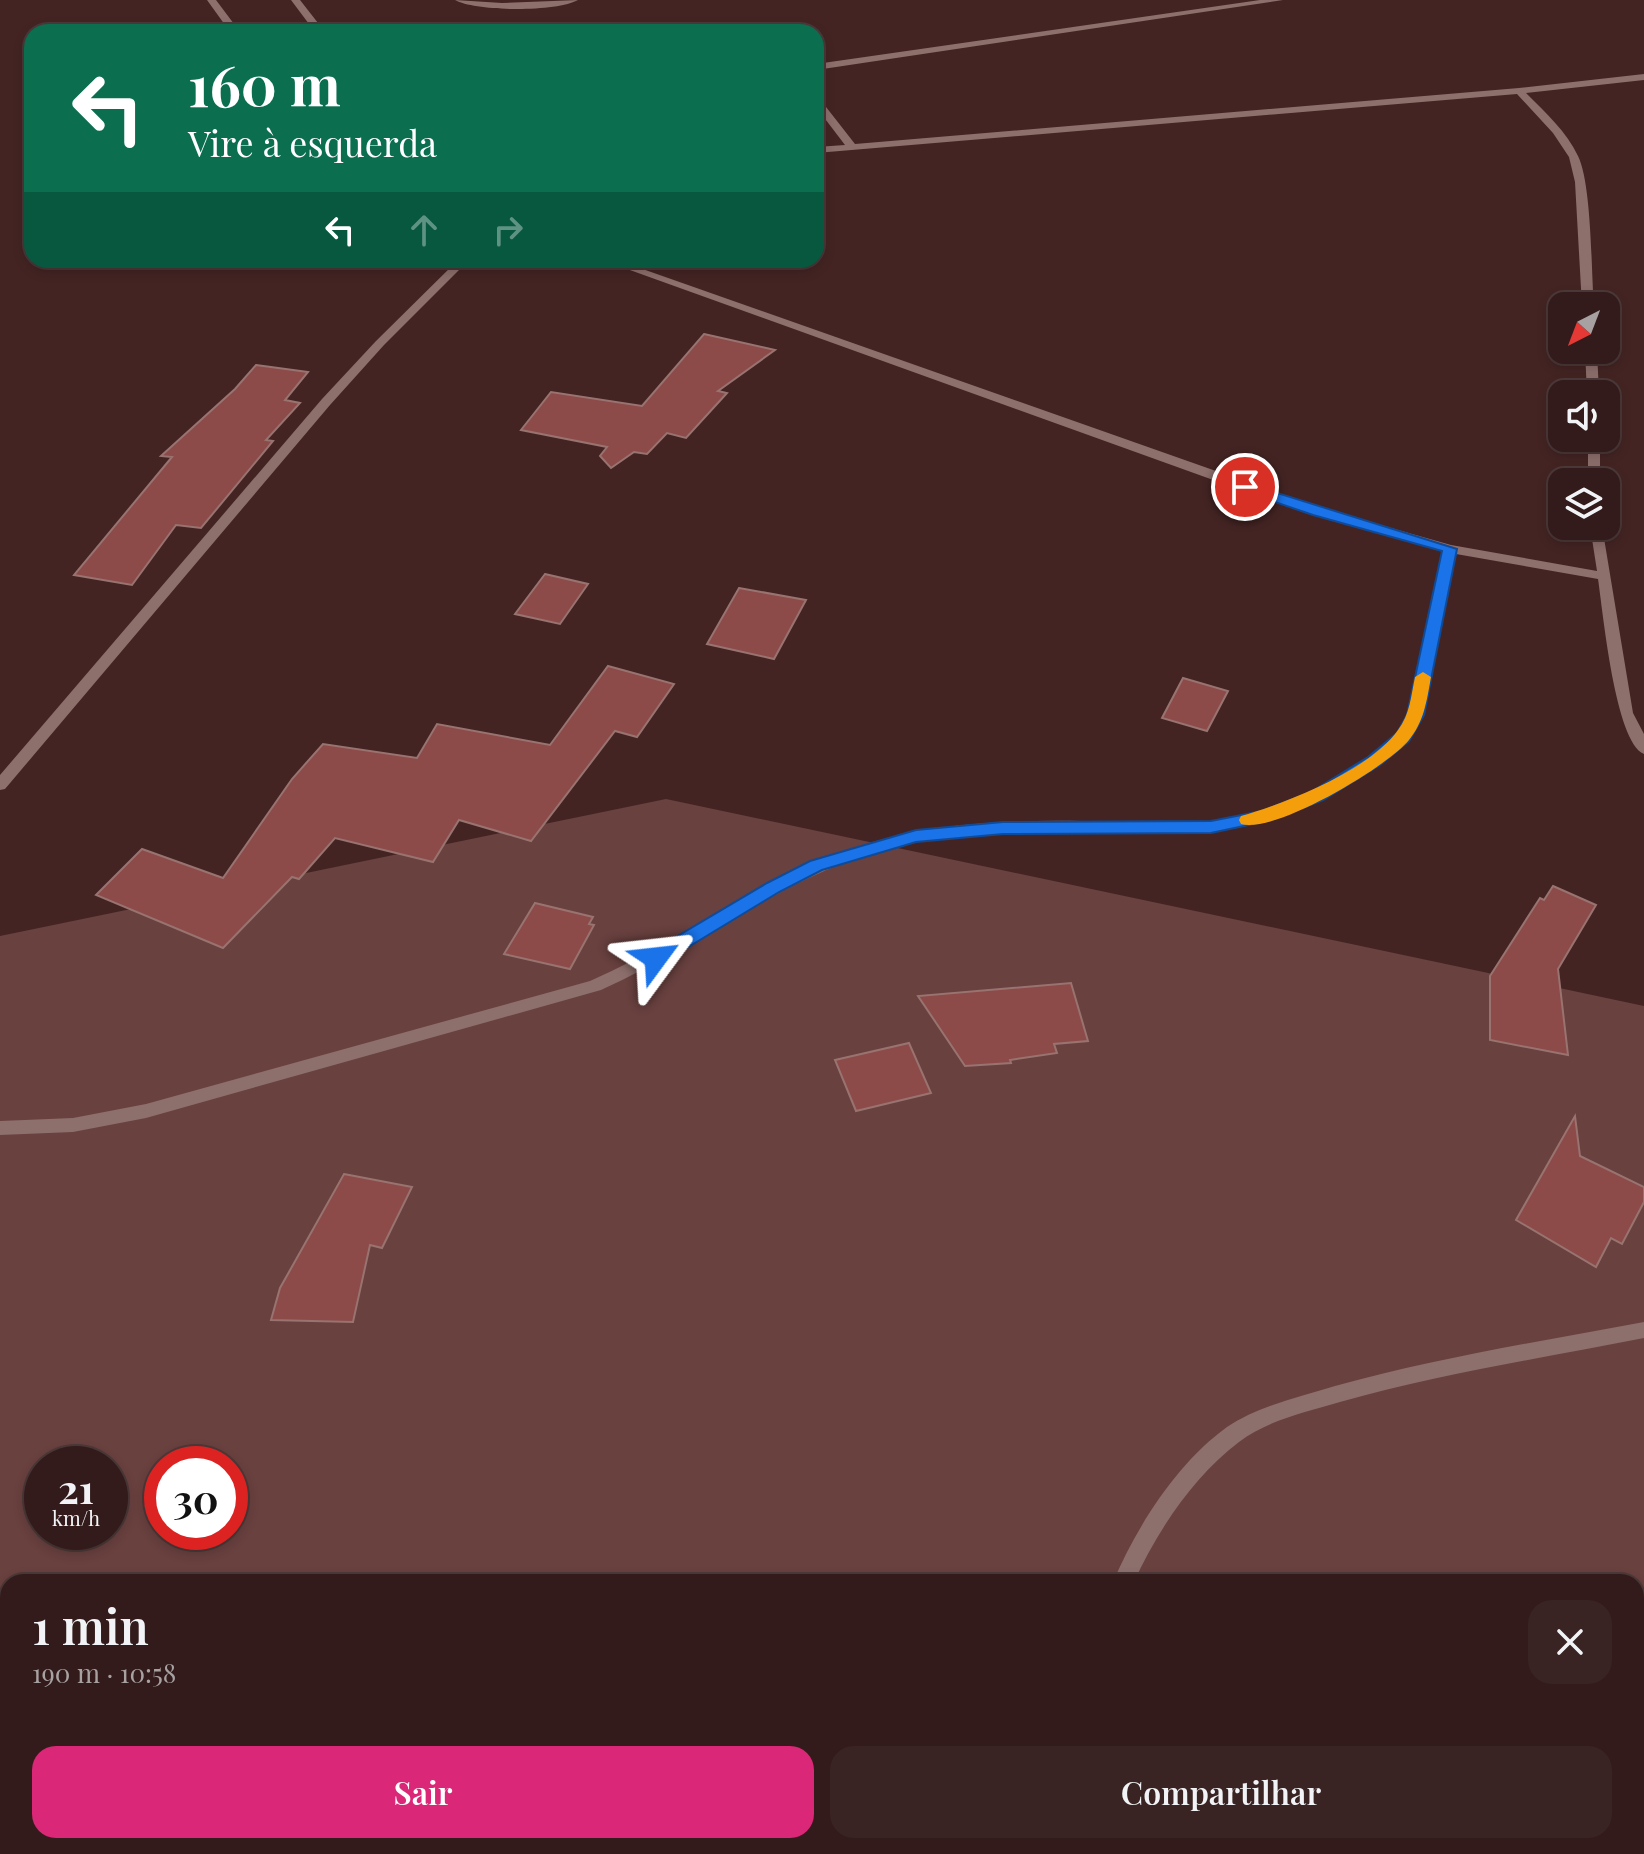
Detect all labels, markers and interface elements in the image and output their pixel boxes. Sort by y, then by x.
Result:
text: 160 m [188,46,341,121]
icon: left [56,56,160,160]
text: Vire à esquerda [188,118,437,166]
icon: left [318,208,362,252]
icon: ahead [402,208,446,252]
icon: right [486,208,530,252]
north arrow [1548,292,1620,364]
map controls [1548,292,1620,540]
button: sound [1548,380,1620,452]
pin [1211,453,1279,521]
icon: arrive [1223,465,1267,509]
button: layers [1548,468,1620,540]
position arrow [614,916,698,1000]
speed limit sign: 30 [144,1446,248,1550]
text: 21 [58,1461,94,1514]
text: km/h [52,1504,100,1531]
text: 1 min [32,1593,149,1657]
button: close [1528,1600,1612,1684]
text: 190 m · 10:58 [32,1655,176,1690]
button: Sair [32,1746,814,1838]
button: Compartilhar [830,1746,1612,1838]

